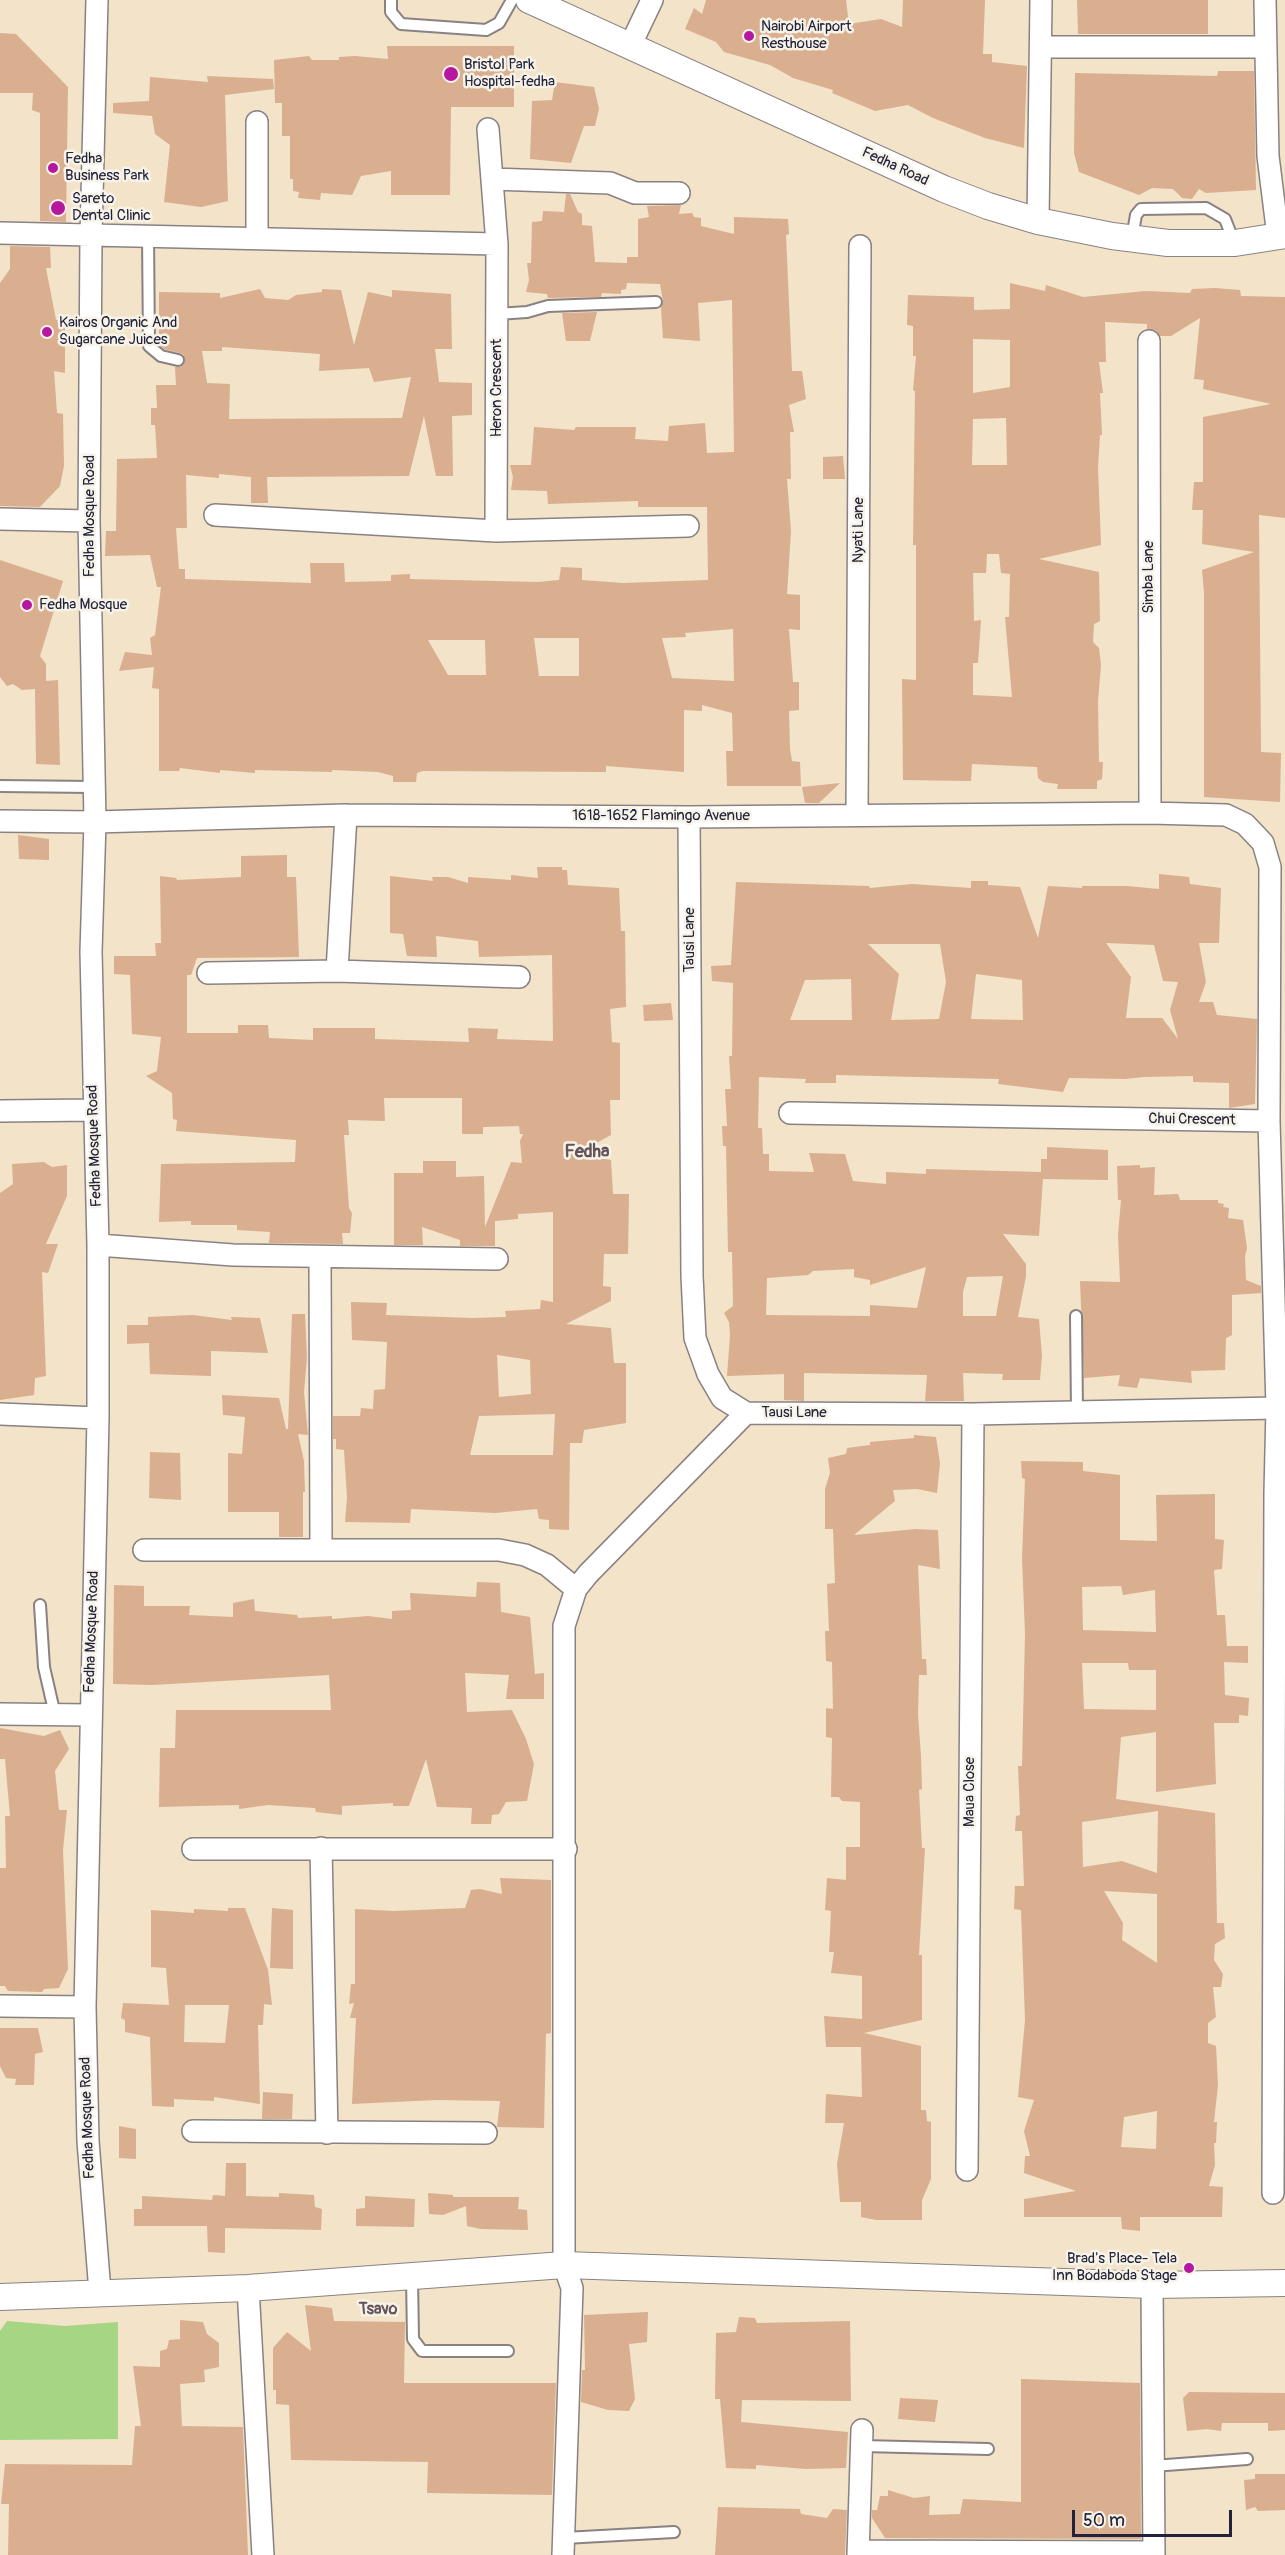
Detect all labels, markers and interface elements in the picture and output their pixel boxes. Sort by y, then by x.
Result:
place label: Nairobi Airport Resthouse [761,18,851,53]
marker: Nairobi Airport Resthouse [742,29,756,43]
place label: Bristol Park Hospital-fedha [464,56,555,91]
marker: Bristol Park Hospital-fedha [442,65,460,83]
street label: Fedha Road [859,144,931,190]
place label: Fedha Business Park [65,150,149,185]
marker: Fedha Business Park [46,161,60,175]
place label: Sareto Dental Clinic [72,190,151,225]
marker: Sareto Dental Clinic [49,199,67,217]
place label: Kairos Organic And Sugarcane Juices [59,314,177,349]
marker: Kairos Organic And Sugarcane Juices [40,325,54,339]
street label: Heron Crescent [488,339,506,437]
street label: Fedha Mosque Road [81,455,99,577]
street label: Nyati Lane [850,497,868,563]
street label: Simba Lane [1140,541,1158,613]
place label: Fedha Mosque [39,596,127,614]
marker: Fedha Mosque [20,598,34,612]
street label: 1618-1652 Flamingo Avenue [572,807,750,825]
street label: Tausi Lane [681,907,699,973]
street label: Fedha Mosque Road [84,1085,106,1207]
street label: Chui Crescent [1148,1110,1236,1130]
district label: Fedha [565,1141,609,1163]
street label: Tausi Lane [761,1404,827,1422]
street label: Fedha Mosque Road [81,1571,103,1693]
street label: Maua Close [961,1757,979,1827]
street label: Fedha Mosque Road [77,2057,99,2179]
place label: Brad's Place- Tela Inn Bodaboda Stage [1052,2250,1177,2285]
marker: Brad's Place- Tela Inn Bodaboda Stage [1182,2261,1196,2275]
district label: Tsavo [359,2300,397,2320]
scale bar [1075,2498,1236,2536]
text: 50 m [1083,2509,1125,2532]

